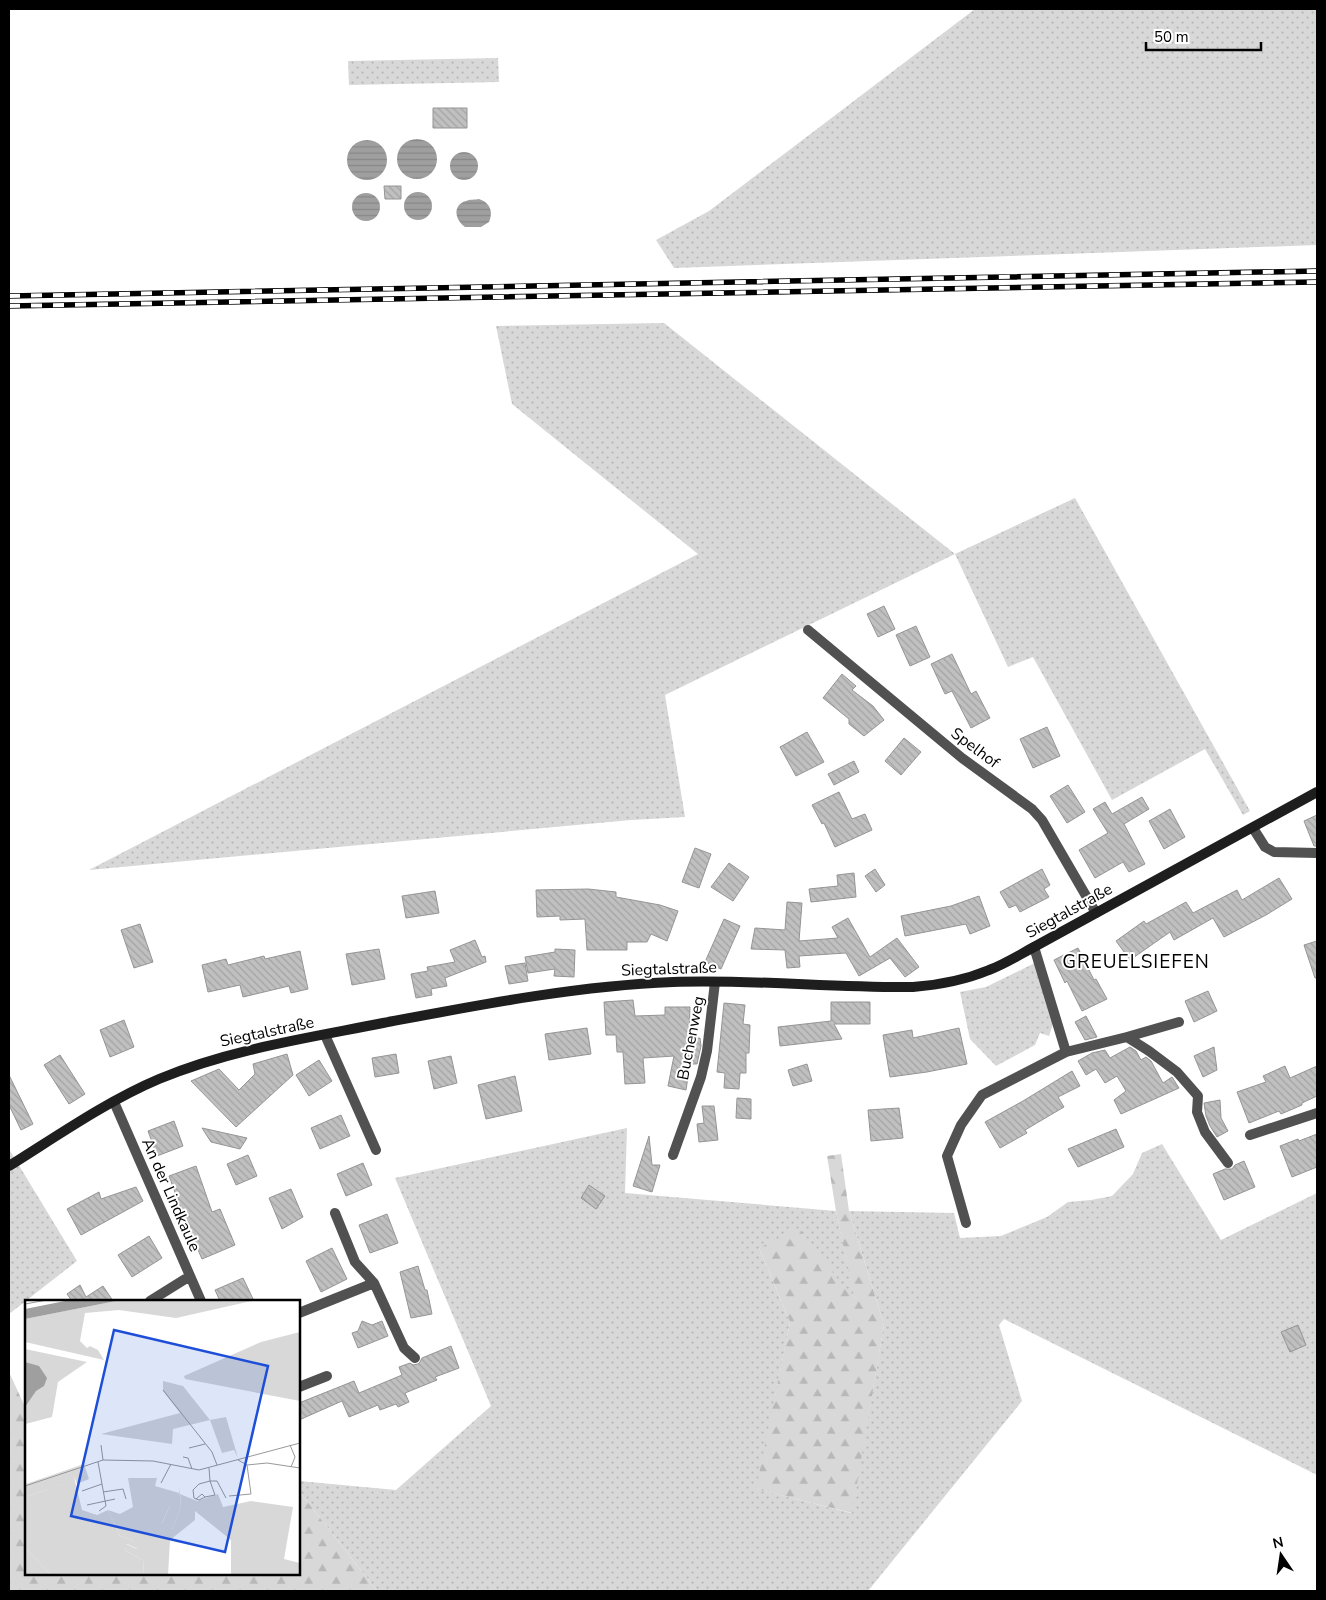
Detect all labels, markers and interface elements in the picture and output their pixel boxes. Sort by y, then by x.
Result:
scale bar [1146,20,1261,52]
text: 50 m [1154,27,1189,47]
street label: Spelhof [946,722,1004,774]
street label: Siegtalstraße [1022,878,1116,944]
district label: GREUELSIEFEN [1062,949,1210,975]
street label: Siegtalstraße [621,956,717,982]
street label: Buchenweg [672,994,710,1082]
street label: Siegtalstraße [218,1011,316,1053]
street label: An der Lindkaule [136,1135,206,1255]
inset map [25,1300,300,1575]
north arrow [1256,1530,1306,1580]
text: N [1271,1532,1285,1553]

